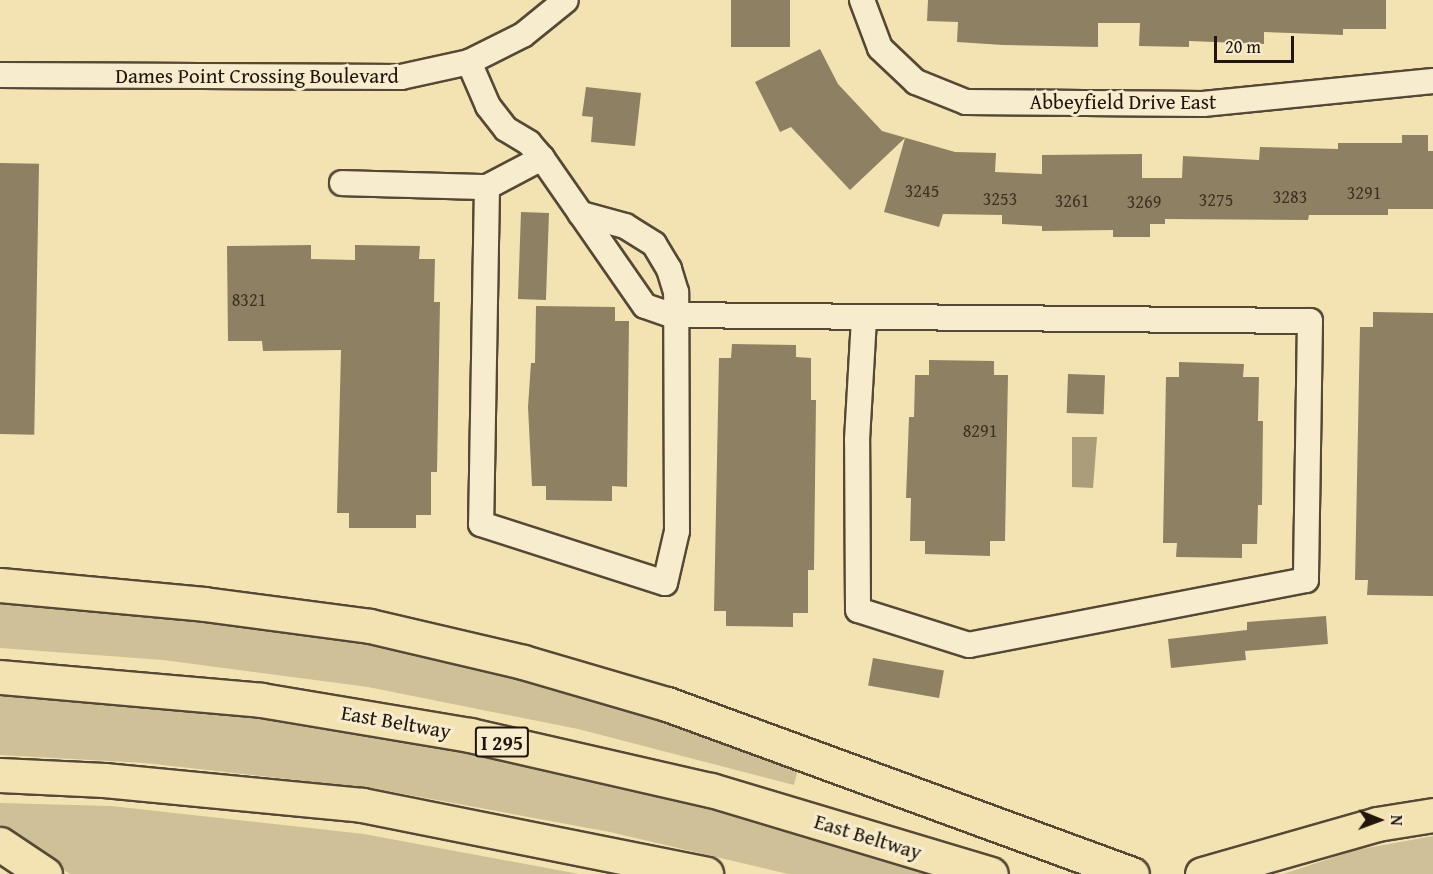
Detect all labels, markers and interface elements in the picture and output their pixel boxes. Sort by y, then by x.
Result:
scale bar [1217,24,1296,62]
text: 20 m [1225,33,1261,60]
street label: Dames Point Crossing Boulevard [115,63,399,89]
street label: Abbeyfield Drive East [1029,89,1217,115]
house number: 3245 [905,180,939,202]
house number: 3291 [1347,182,1381,204]
house number: 3283 [1273,186,1307,208]
house number: 3253 [983,188,1017,210]
house number: 3275 [1199,189,1233,211]
house number: 3261 [1055,190,1089,212]
house number: 3269 [1127,191,1161,213]
house number: 8321 [232,289,266,311]
house number: 8291 [963,420,997,442]
street label: East Beltway [339,700,453,744]
road number: I 295 [474,725,530,759]
north arrow [1349,790,1409,850]
street label: East Beltway [811,809,925,865]
text: N [1385,815,1409,826]

